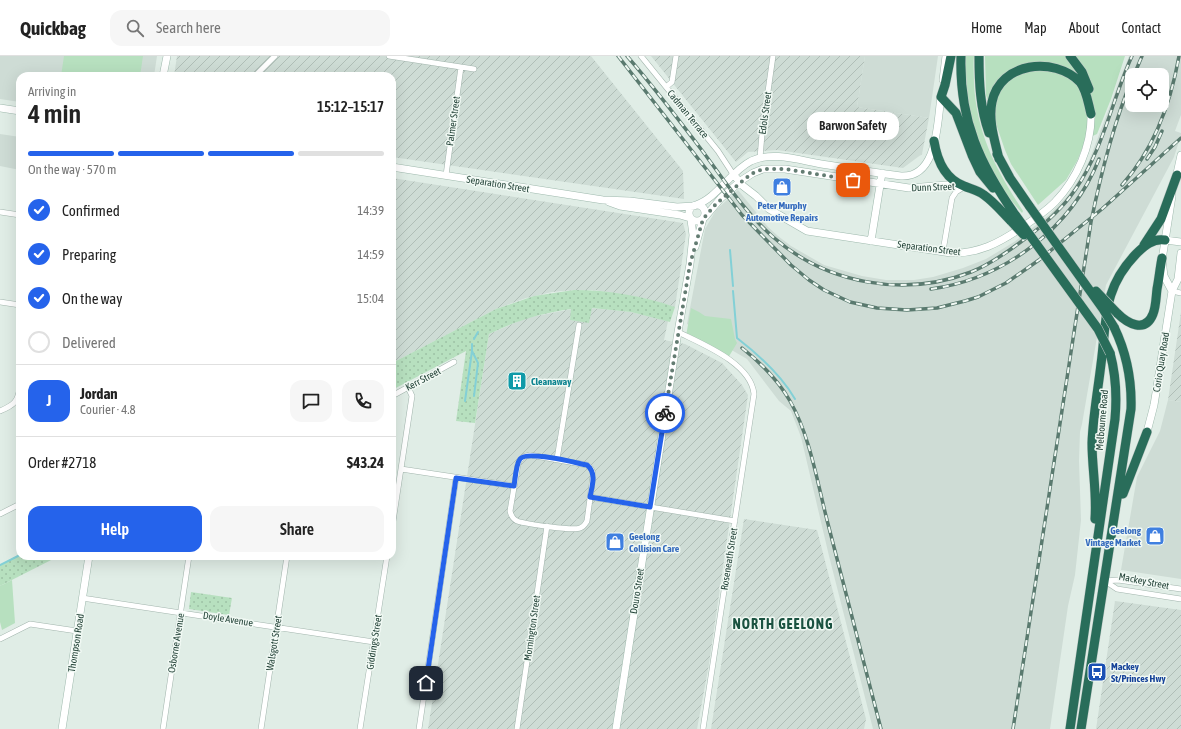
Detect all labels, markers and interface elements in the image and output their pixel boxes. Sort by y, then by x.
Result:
search box [110,10,390,46]
text: Quickbag [20,17,86,39]
icon: search [124,17,146,39]
text: Search here [156,19,221,36]
text: Home [971,20,1002,36]
text: Map [1024,20,1047,36]
text: About [1069,20,1100,36]
text: Contact [1122,20,1161,36]
map controls [1125,68,1169,112]
button: locate [1125,68,1169,112]
text: Arriving in [28,84,76,99]
street label: Cadman Terrace [665,88,711,141]
street label: Edols Street [757,91,773,135]
street label: Palmer Street [444,95,462,147]
text: 15:12–15:17 [317,98,384,115]
text: 4 min [28,99,81,129]
callout: Barwon Safety [807,112,899,140]
text: Barwon Safety [819,118,887,133]
text: On the way · 570 m [28,162,116,177]
pin [836,163,870,197]
icon: bag [842,169,864,191]
street label: Separation Street [466,174,530,194]
shop icon: Peter Murphy Automotive Repairs [771,176,793,198]
street label: Dunn Street [911,181,955,193]
icon: check [28,199,50,221]
place label: Peter Murphy Automotive Repairs [745,200,818,223]
text: Confirmed [62,202,120,219]
text: 14:39 [357,203,384,218]
street label: Separation Street [897,239,961,257]
icon: check [28,243,50,265]
text: Preparing [62,246,116,263]
text: 14:59 [357,247,384,262]
icon: check [28,287,50,309]
text: On the way [62,290,123,307]
text: 15:04 [357,291,384,306]
street label: Corio Quay Road [1151,331,1171,393]
text: Delivered [62,334,116,351]
street label: Kerr Street [403,365,443,393]
building icon: Cleanaway [506,370,528,392]
place label: Cleanaway [531,376,572,387]
button: chat [290,380,332,422]
button: phone [342,380,384,422]
text: Jordan [80,385,118,402]
street label: Melbourne Road [1094,389,1110,451]
text: J [47,392,51,409]
courier [645,393,685,433]
text: Courier · 4.8 [80,402,136,417]
icon: bike [654,402,676,424]
text: Order #2718 [28,454,96,471]
text: $43.24 [347,454,384,471]
button: Help [28,506,202,552]
button: Share [210,506,384,552]
place label: Geelong Vintage Market [1084,525,1142,548]
shop icon: Geelong Vintage Market [1144,525,1166,547]
street label: Roseneath Street [719,527,739,591]
shop icon: Geelong Collision Care [604,531,626,553]
place label: Geelong Collision Care [629,531,680,554]
street label: Douro Street [628,567,646,615]
street label: Mackey Street [1118,571,1170,591]
street label: Mornington Street [522,594,542,662]
street label: Doyle Avenue [202,610,254,628]
street label: Osborne Avenue [166,612,186,674]
street label: Thompson Road [66,613,86,673]
street label: Giddings Street [364,614,384,670]
street label: Walsgott Street [264,615,284,671]
district label: NORTH GEELONG [733,616,833,632]
bus stop icon: Mackey St/Princes Hwy [1086,661,1108,683]
place label: Mackey St/Princes Hwy [1111,661,1166,684]
pin [409,666,443,700]
icon: home [415,672,437,694]

